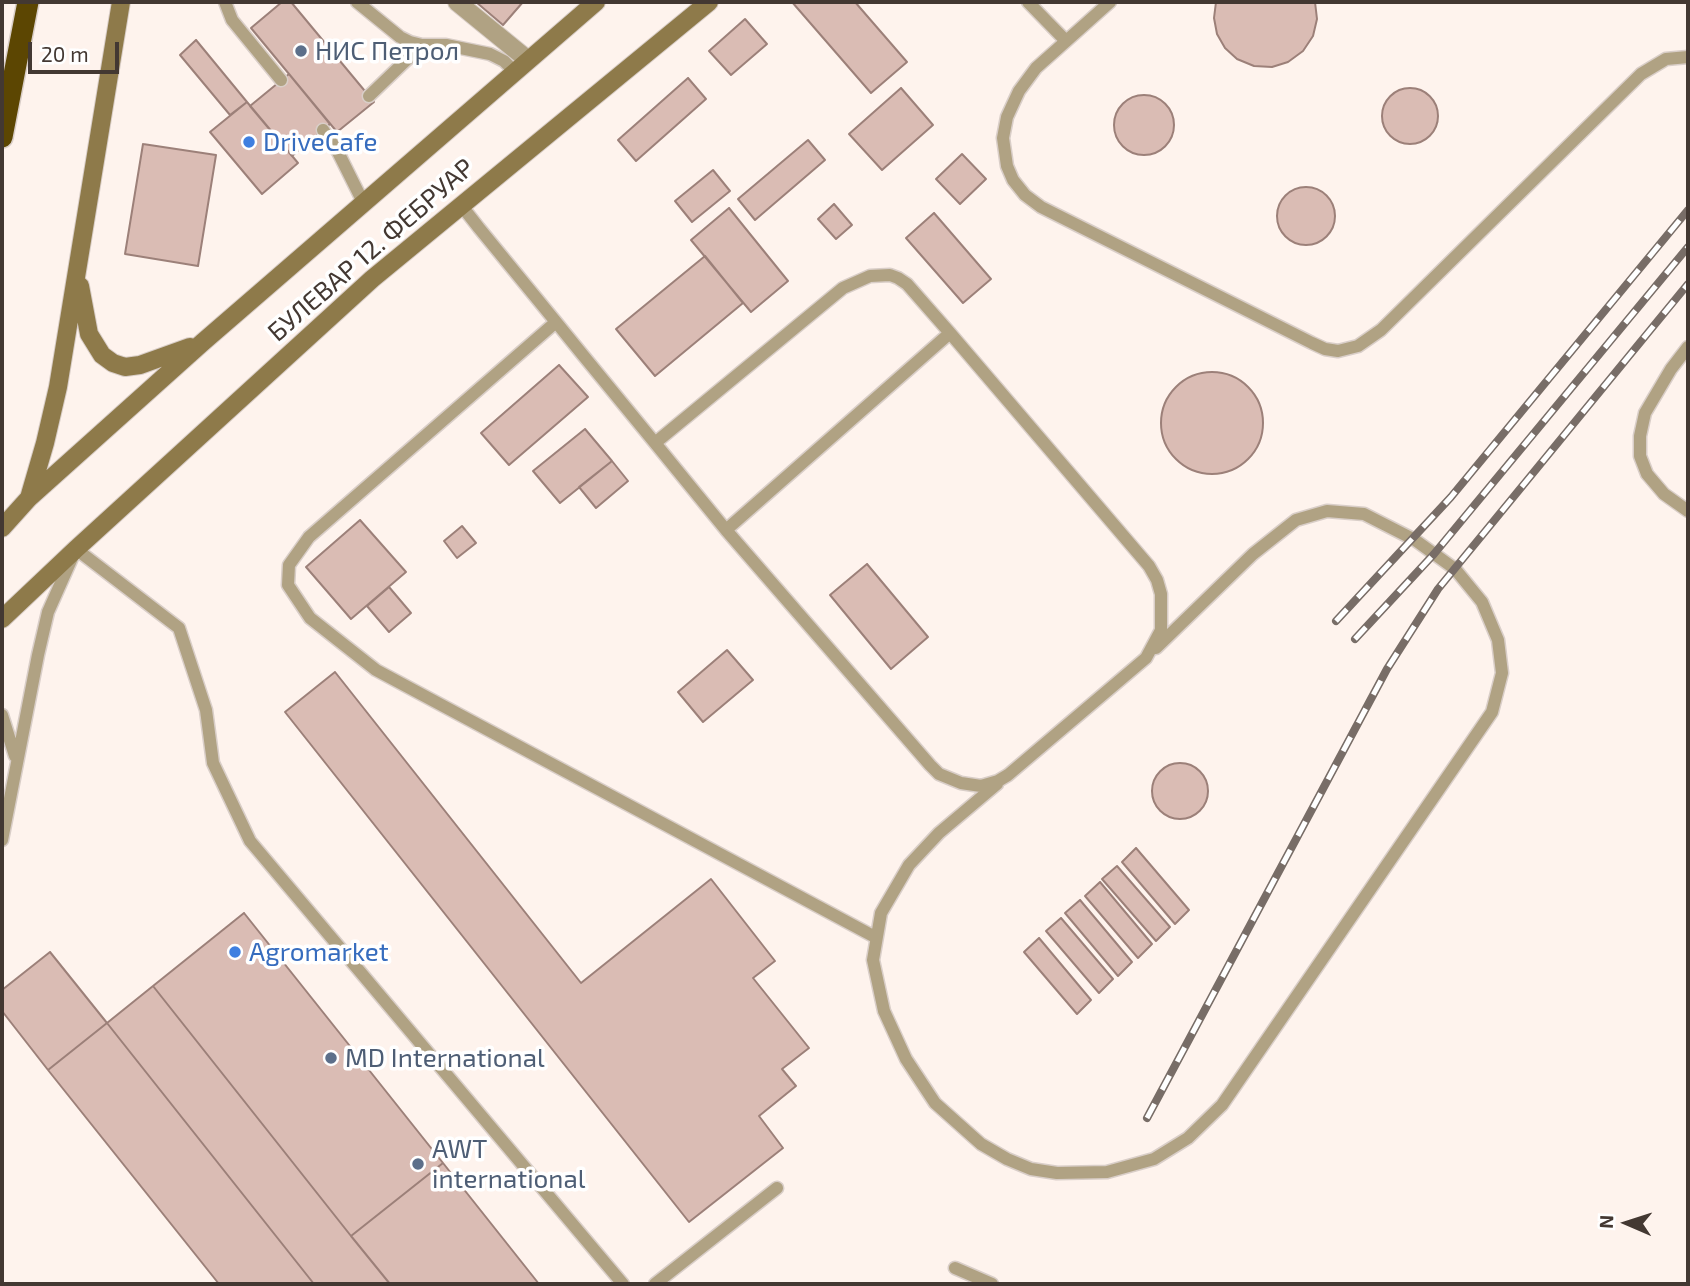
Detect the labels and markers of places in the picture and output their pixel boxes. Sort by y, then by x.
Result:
place label: НИС Петрол [315,35,459,67]
marker: НИС Петрол [293,43,309,59]
place label: DriveCafe [263,126,377,158]
marker: DriveCafe [241,134,257,150]
place label: Agromarket [249,936,389,968]
marker: Agromarket [227,944,243,960]
place label: MD International [345,1042,545,1074]
marker: MD International [323,1050,339,1066]
place label: AWT international [432,1133,585,1194]
marker: AWT international [410,1156,426,1172]

